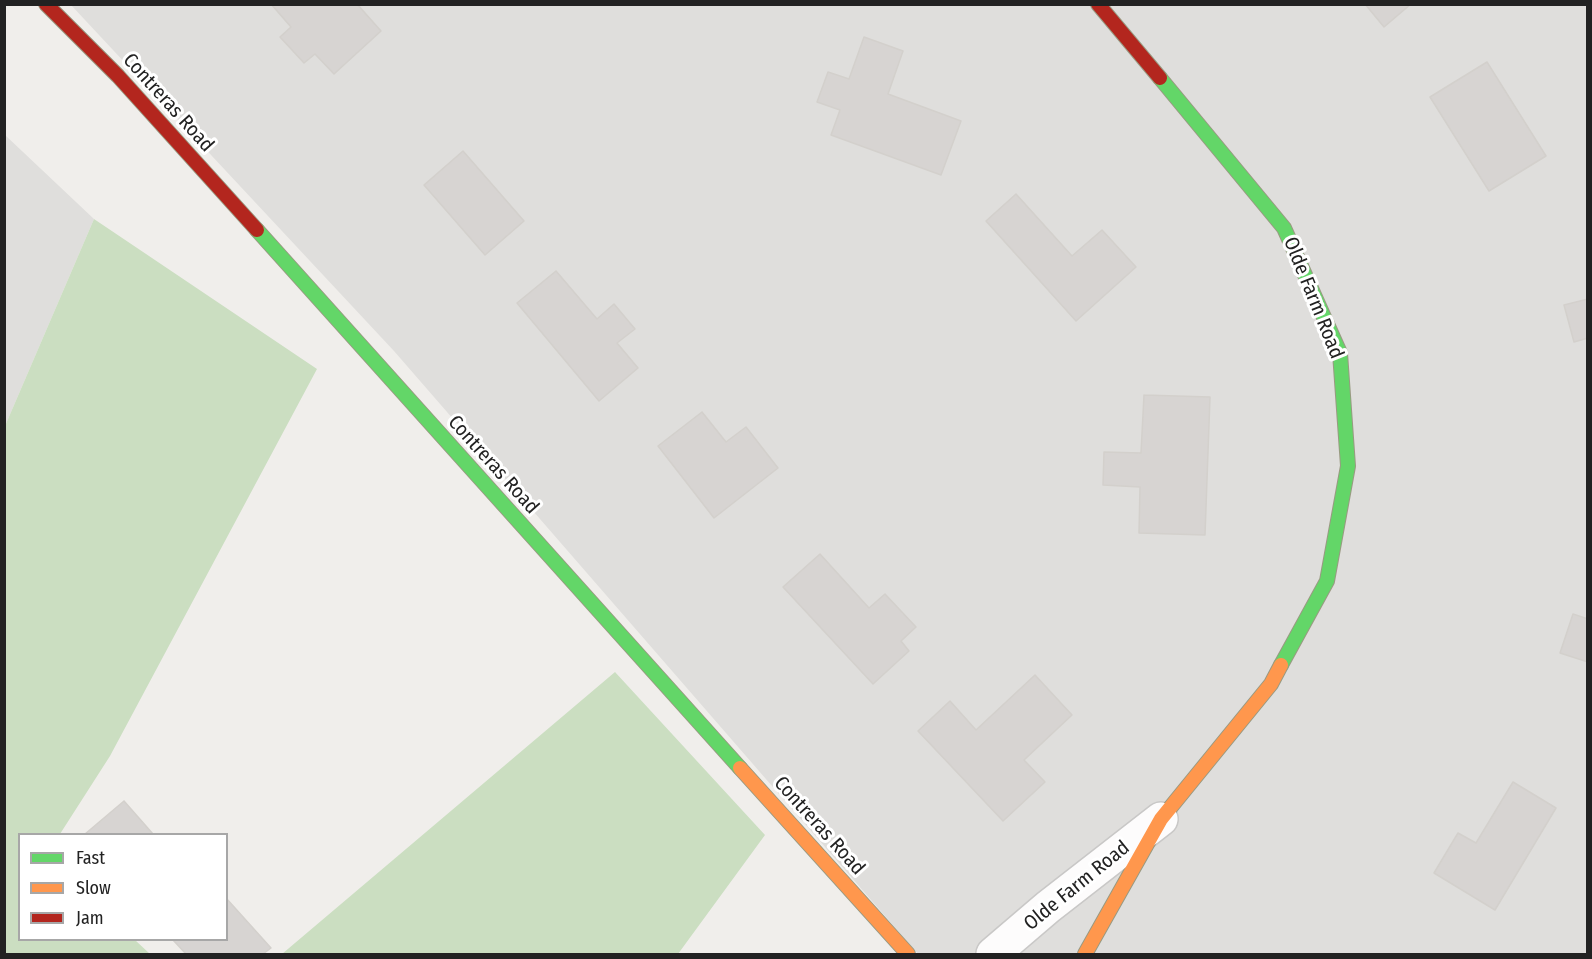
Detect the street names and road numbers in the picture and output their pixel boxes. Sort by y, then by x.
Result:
street label: Contreras Road [117,49,219,157]
street label: Olde Farm Road [1278,234,1348,362]
street label: Contreras Road [442,411,544,519]
street label: Contreras Road [768,772,870,880]
street label: Olde Farm Road [1019,836,1135,936]

